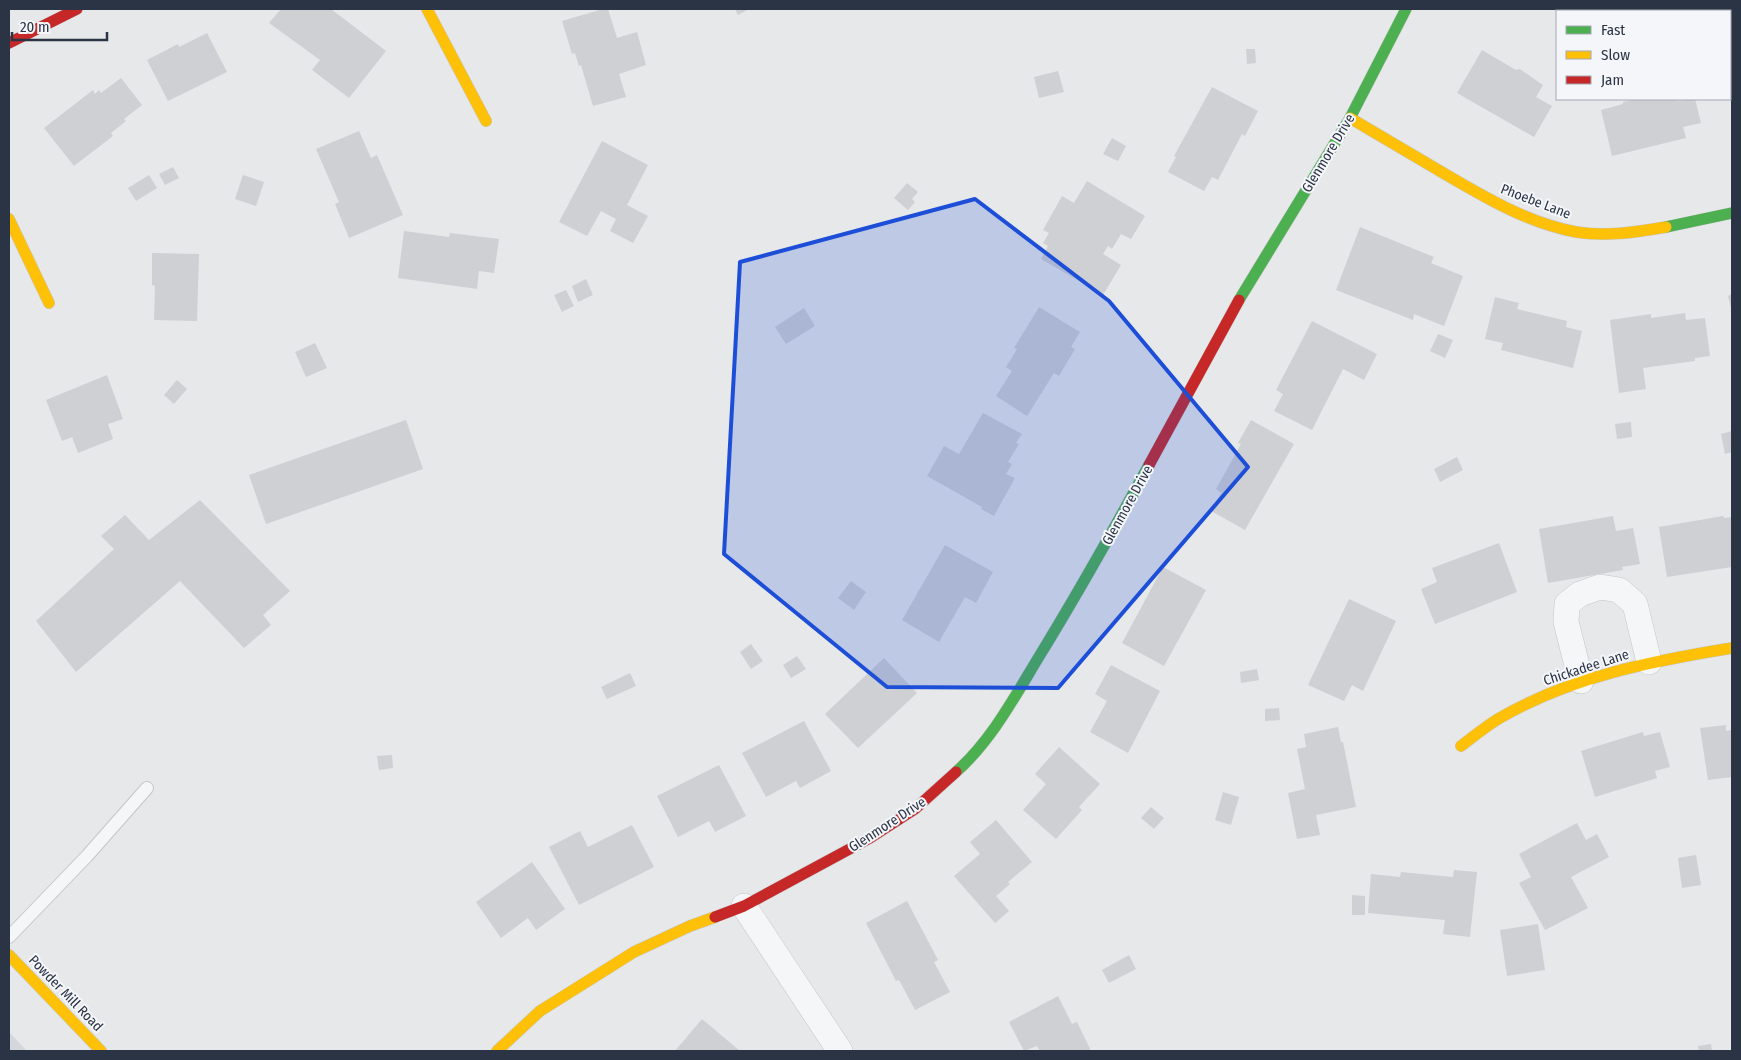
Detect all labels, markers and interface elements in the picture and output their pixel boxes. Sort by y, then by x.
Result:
scale bar [12,10,108,42]
legend [1556,10,1731,100]
text: 20 m [20,18,50,36]
text: Fast [1601,21,1625,39]
text: Slow [1601,46,1630,64]
text: Jam [1601,71,1624,89]
street label: Glenmore Drive [1298,111,1359,196]
street label: Phoebe Lane [1498,180,1573,223]
street label: Glenmore Drive [1099,462,1156,548]
street label: Chickadee Lane [1541,646,1631,689]
street label: Glenmore Drive [846,793,929,856]
street label: Powder Mill Road [25,952,106,1035]

